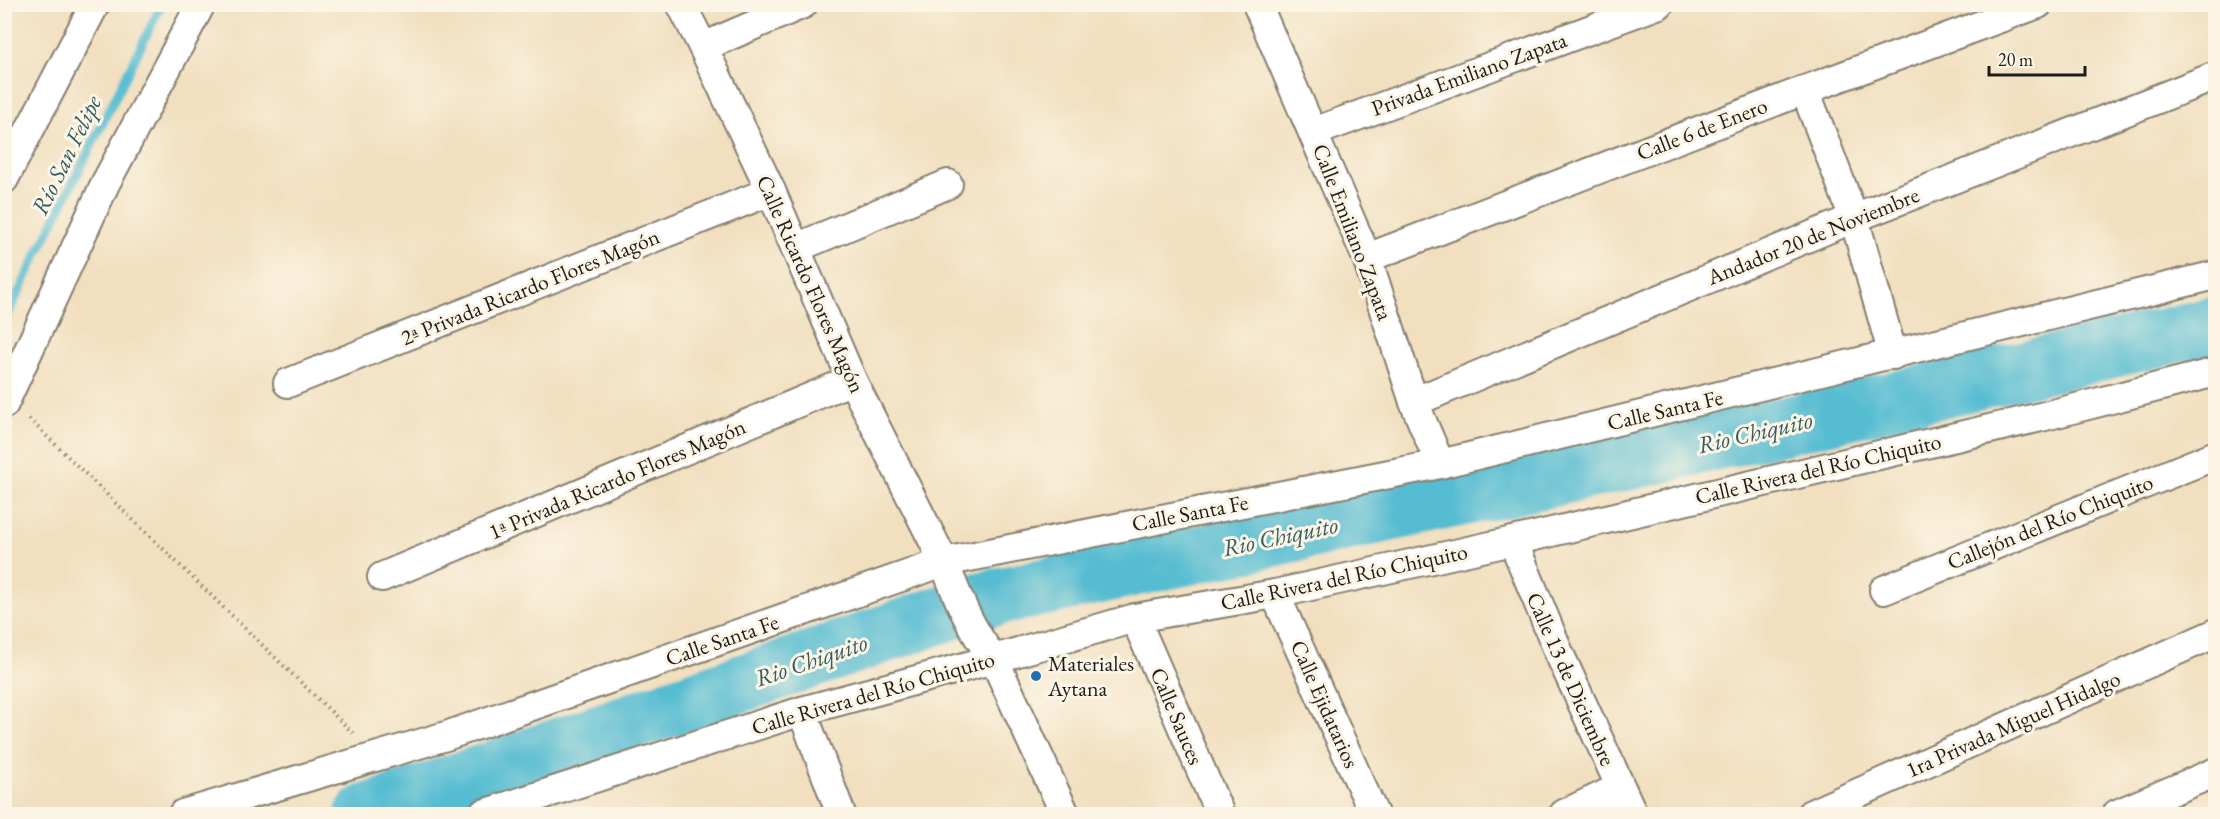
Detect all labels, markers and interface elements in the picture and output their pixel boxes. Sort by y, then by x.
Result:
street label: Privada Emiliano Zapata [1367,25,1571,123]
scale bar [1989,39,2085,77]
text: 20 m [1998,48,2033,71]
water label: Río San Felipe [24,89,109,220]
street label: Calle 6 de Enero [1632,91,1772,167]
street label: Calle Emiliano Zapata [1306,140,1400,325]
street label: Calle Ricardo Flores Magón [750,171,872,398]
street label: Andador 20 de Noviembre [1702,180,1924,292]
street label: 2ª Privada Ricardo Flores Magón [396,222,664,352]
street label: Calle Santa Fe [1604,383,1726,437]
water label: Rio Chiquito [1694,404,1816,461]
street label: 1ª Privada Ricardo Flores Magón [484,412,750,546]
street label: Calle Rivera del Río Chiquito [1692,427,1944,511]
street label: Callejón del Río Chiquito [1943,467,2157,577]
street label: Calle Santa Fe [1129,487,1251,538]
water label: Rio Chiquito [1219,509,1341,564]
street label: Calle Rivera del Río Chiquito [1218,537,1470,617]
street label: Calle 13 de Diciembre [1520,588,1622,771]
street label: Calle Santa Fe [662,607,783,673]
water label: Rio Chiquito [751,626,872,695]
street label: Calle Ejidatarios [1284,636,1366,772]
street label: Calle Rivera del Río Chiquito [748,644,998,742]
place label: Materiales Aytana [1047,649,1134,703]
street label: Calle Sauces [1144,663,1210,769]
street label: 1ra Privada Miguel Hidalgo [1901,664,2125,784]
marker: Materiales Aytana [1029,669,1043,683]

